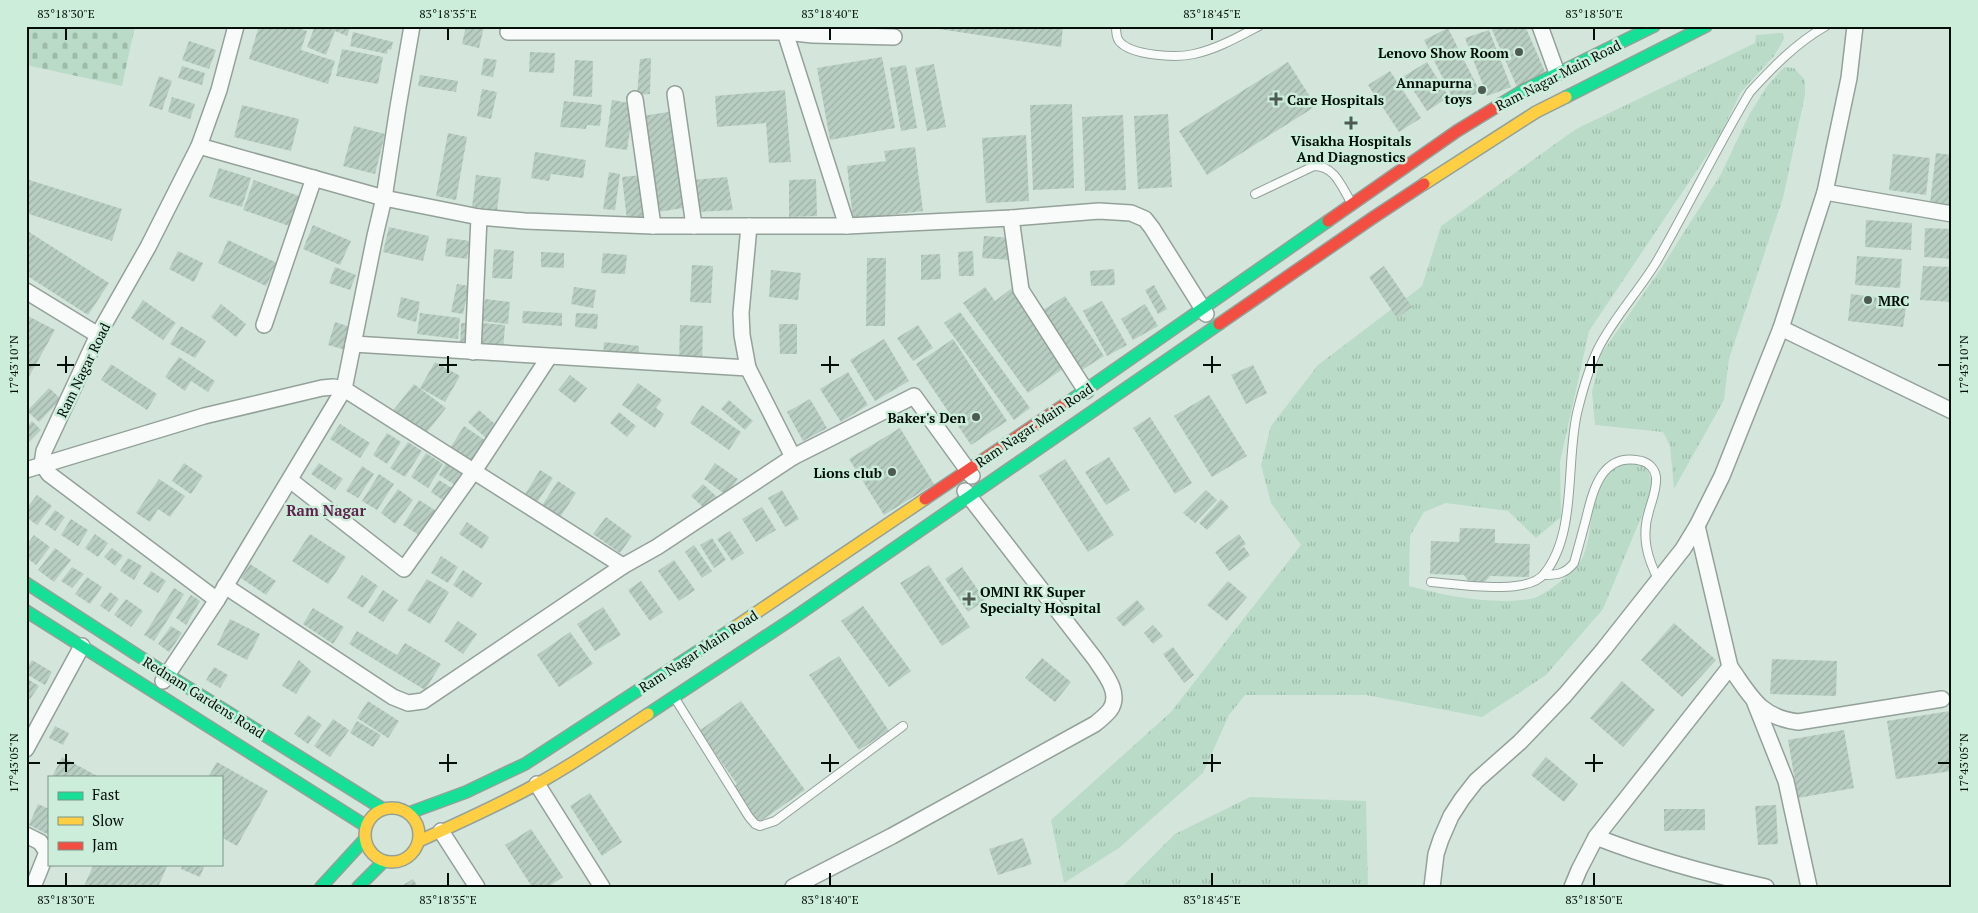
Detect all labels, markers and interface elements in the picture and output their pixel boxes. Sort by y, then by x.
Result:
text: 83°18'30"E [37,6,95,21]
text: 83°18'35"E [419,6,477,21]
text: 83°18'40"E [801,6,859,21]
text: 83°18'45"E [1183,6,1241,21]
text: 83°18'50"E [1565,6,1623,21]
street label: Ram Nagar Main Road [1492,35,1624,115]
place label: Lenovo Show Room [1378,43,1509,62]
marker: Lenovo Show Room [1513,46,1525,58]
place label: Annapurna toys [1396,73,1472,108]
marker: Annapurna toys [1476,84,1488,96]
place label: Care Hospitals [1287,90,1384,109]
marker: Care Hospitals [1269,92,1283,106]
marker: Visakha Hospitals And Diagnostics [1344,116,1358,130]
place label: Visakha Hospitals And Diagnostics [1291,131,1411,166]
place label: MRC [1878,291,1909,310]
marker: MRC [1862,294,1874,306]
street label: Ram Nagar Road [52,319,114,421]
text: 17°43'10"N [6,335,21,395]
text: 17°43'10"N [1956,335,1971,395]
street label: Ram Nagar Main Road [971,378,1097,472]
place label: Baker's Den [888,408,966,427]
marker: Baker's Den [970,411,982,423]
place label: Lions club [813,463,882,482]
marker: Lions club [886,466,898,478]
district label: Ram Nagar [286,500,366,520]
place label: OMNI RK Super Specialty Hospital [980,582,1101,617]
marker: OMNI RK Super Specialty Hospital [962,592,976,606]
street label: Ram Nagar Main Road [635,605,761,697]
street label: Rednam Gardens Road [139,652,269,742]
text: 17°43'05"N [6,733,21,793]
text: 17°43'05"N [1956,733,1971,793]
legend [48,776,222,866]
text: Fast [92,784,120,804]
text: Slow [92,810,125,830]
text: Jam [92,834,118,854]
text: 83°18'30"E [37,892,95,907]
text: 83°18'35"E [419,892,477,907]
text: 83°18'40"E [801,892,859,907]
text: 83°18'45"E [1183,892,1241,907]
text: 83°18'50"E [1565,892,1623,907]

